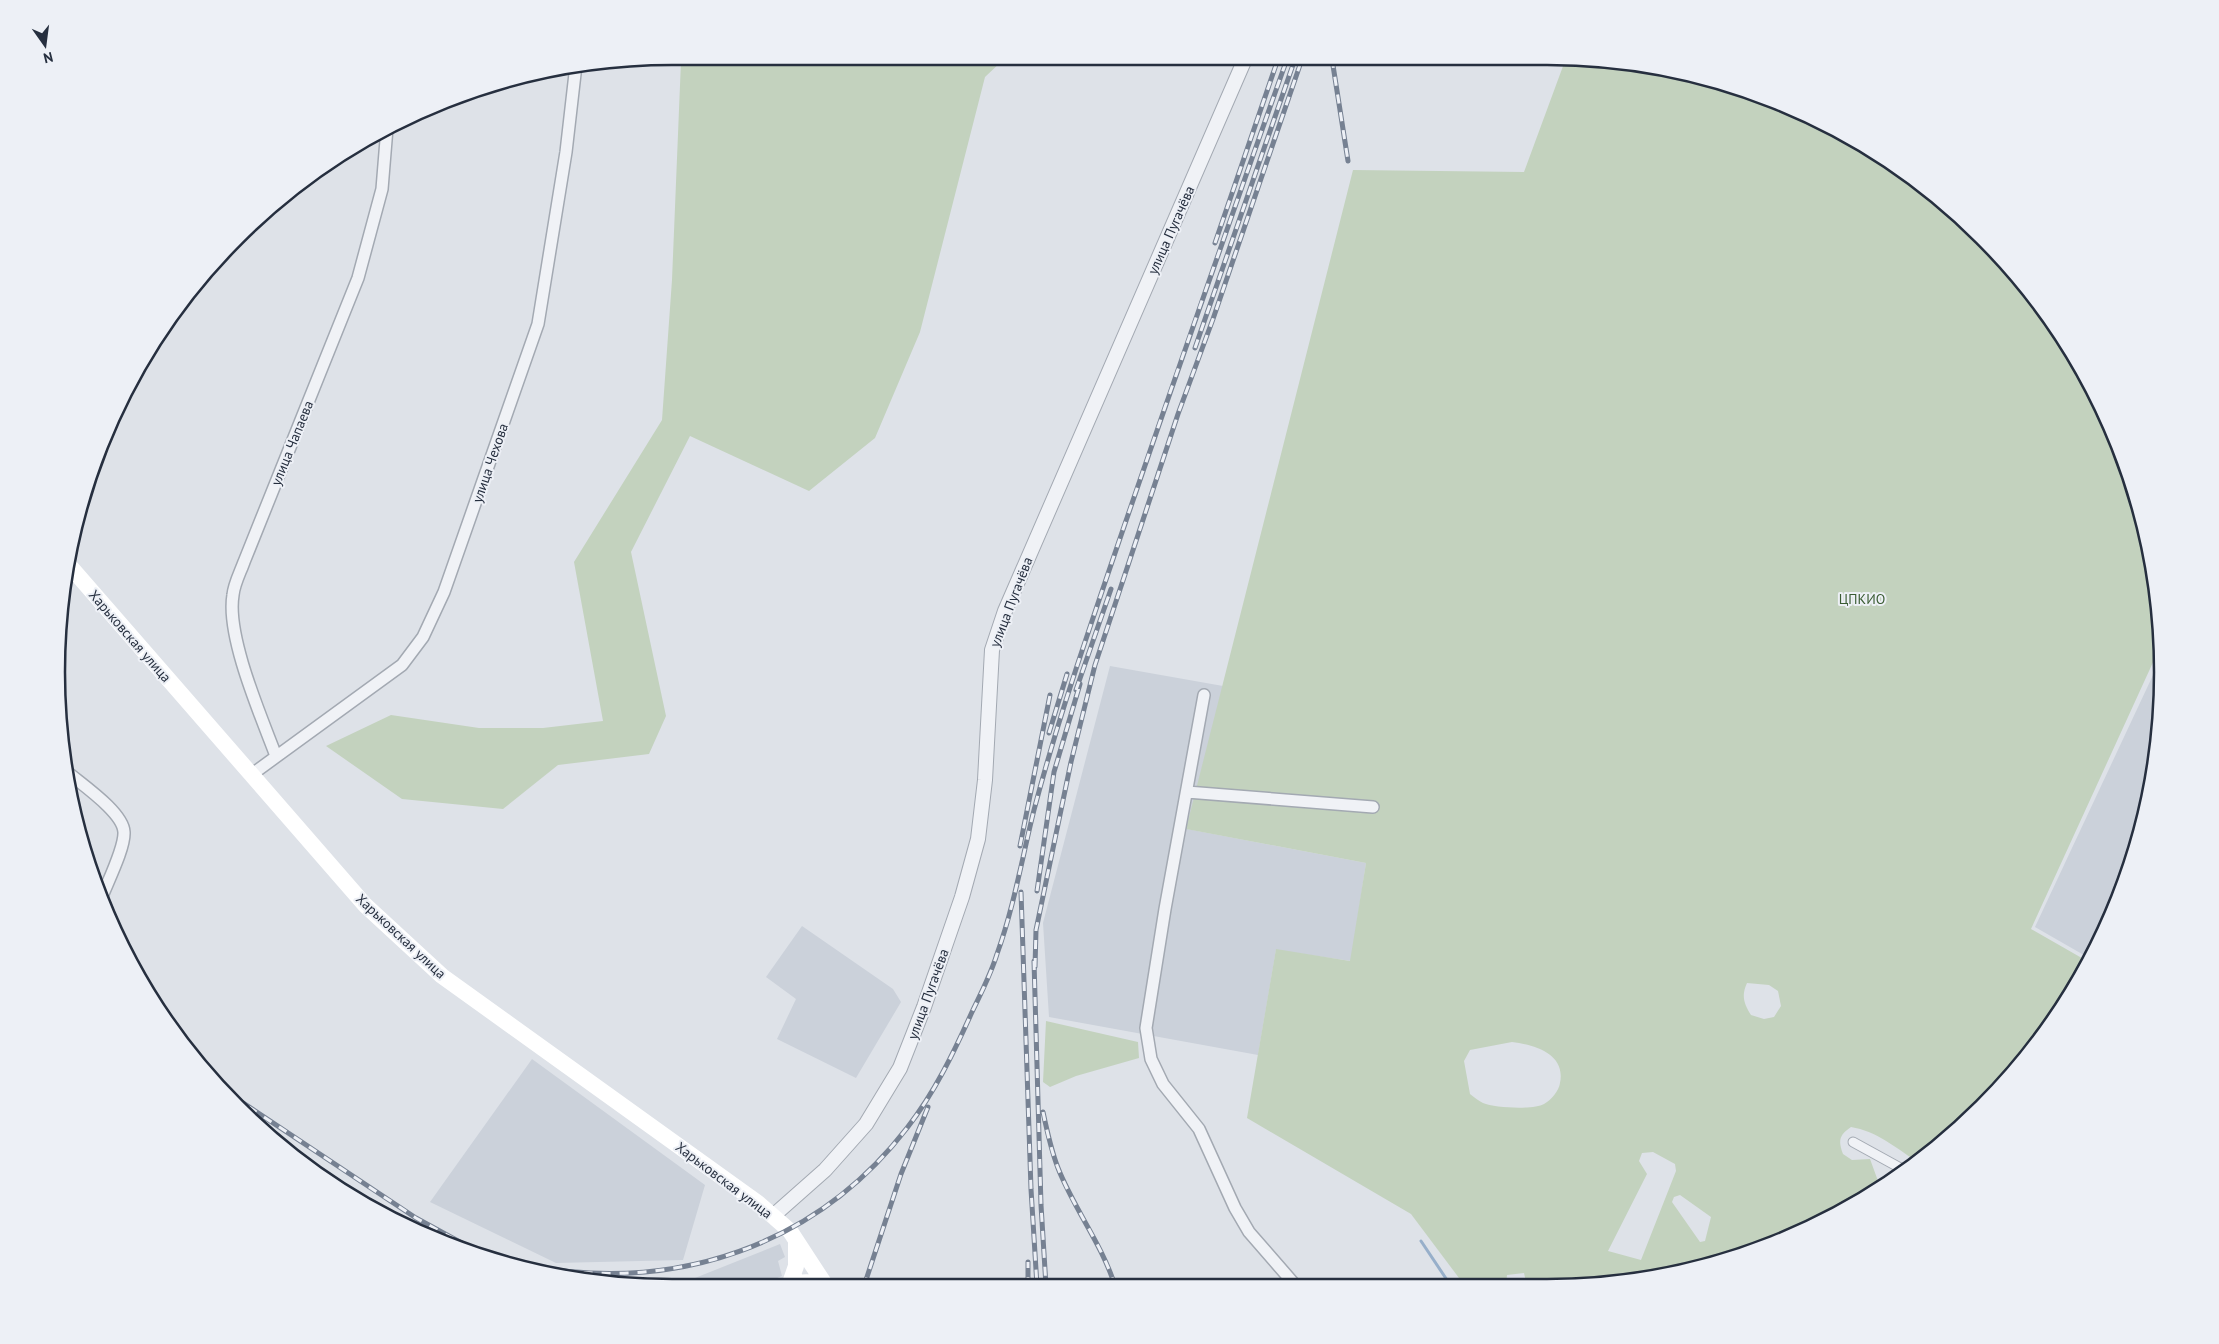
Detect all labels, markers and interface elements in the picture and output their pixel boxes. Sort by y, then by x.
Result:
north arrow [20,20,70,70]
text: N [42,48,55,67]
street label: улица Пугачёва [1143,183,1199,277]
street label: улица Чапаева [267,398,317,488]
street label: улица Чехова [468,421,512,505]
street label: улица Пугачёва [986,554,1036,650]
street label: Харьковская улица [85,586,175,686]
park label: ЦПКИО [1839,590,1885,608]
street label: Харьковская улица [352,890,450,982]
street label: улица Пугачёва [903,946,953,1042]
street label: Харьковская улица [672,1138,776,1222]

